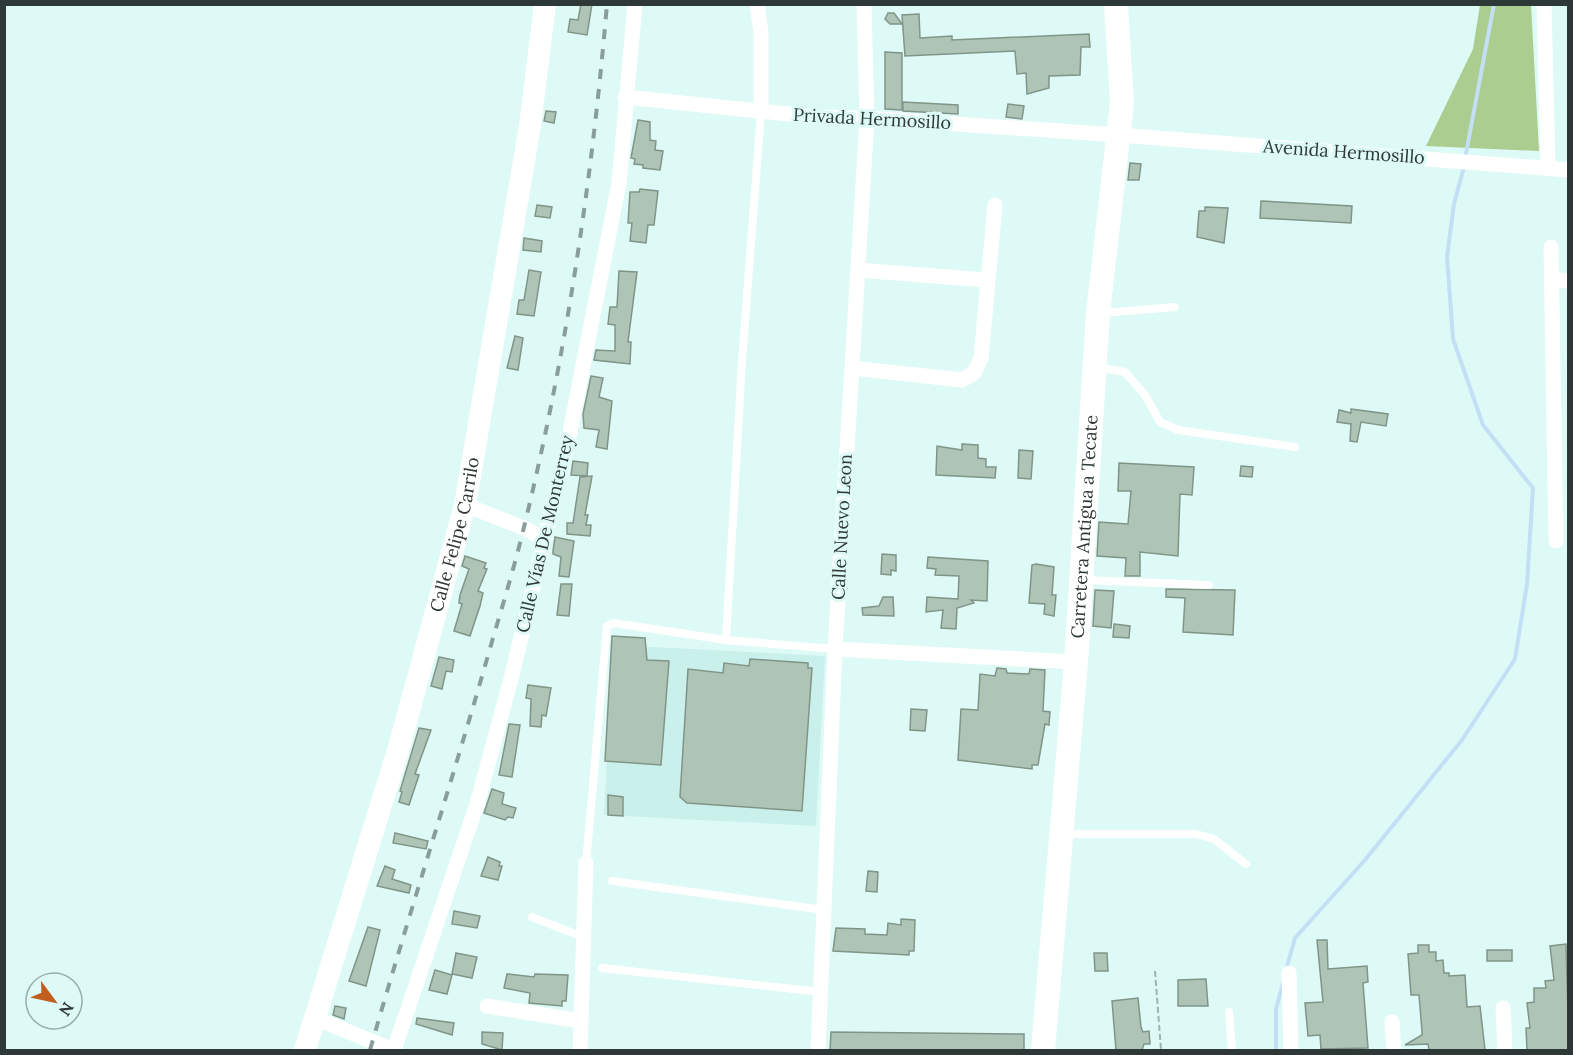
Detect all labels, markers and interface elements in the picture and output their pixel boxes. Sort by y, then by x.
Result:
street label: Privada Hermosillo [792,103,952,134]
street label: Avenida Hermosillo [1261,134,1426,169]
street label: Carretera Antigua a Tecate [1066,414,1103,639]
street label: Calle Vías De Monterrey [511,432,579,635]
street label: Calle Nuevo Leon [826,453,857,601]
street label: Calle Felipe Carrilo [424,455,484,614]
north arrow [24,971,84,1031]
text: N [55,999,78,1020]

